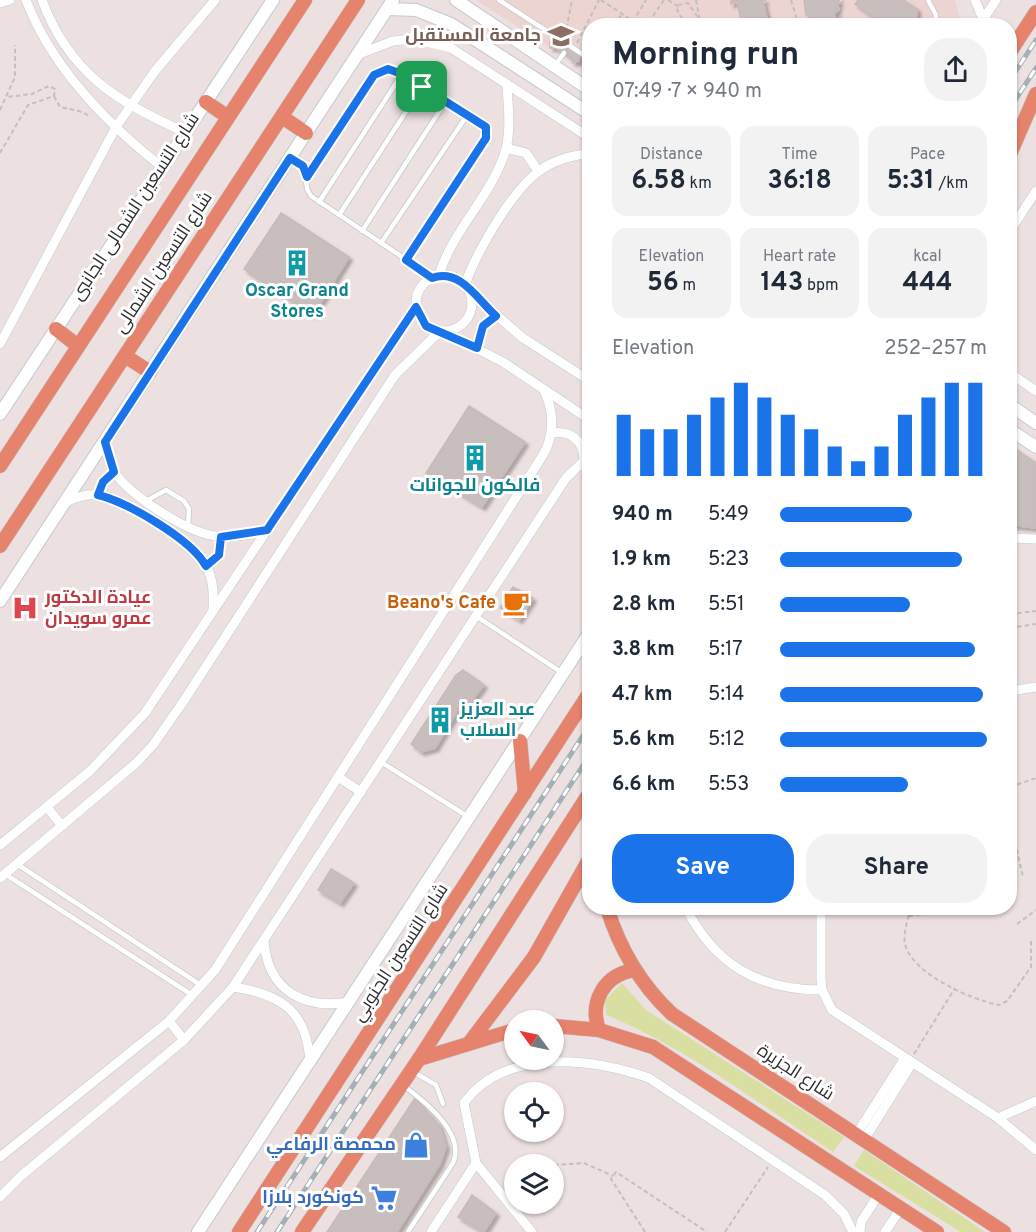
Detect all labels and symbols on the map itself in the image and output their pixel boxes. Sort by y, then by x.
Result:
school or university icon: جامعة المستقبل [546,21,576,51]
place label: جامعة المستقبل [405,25,541,48]
pin [396,61,447,112]
street label: شارع التسعين الشمالى الجانبى [67,109,205,305]
street label: شارع التسعين الشمالى [110,188,218,338]
building icon: Oscar Grand Stores [282,248,312,278]
place label: Oscar Grand Stores [245,280,349,324]
building icon: فالكون للجوانات [460,443,490,473]
place label: فالكون للجوانات [410,475,540,498]
place label: عيادة الدكتور عمرو سويدان [44,587,152,631]
cafe icon: Beano's Cafe [501,588,531,618]
place label: Beano's Cafe [387,592,496,615]
hospital icon: عيادة الدكتور عمرو سويدان [10,593,40,623]
place label: عبد العزيز السلاب [459,699,535,743]
building icon: عبد العزيز السلاب [425,705,455,735]
street label: شارع التسعين الجنوبي [348,880,455,1027]
north arrow [504,1010,564,1070]
street label: شارع الجزيرة [752,1040,838,1106]
shop icon: محمصة الرفاعي [401,1130,431,1160]
place label: محمصة الرفاعي [266,1134,396,1159]
supermarket icon: كونكورد بلازا [369,1183,399,1213]
place label: كونكورد بلازا [262,1187,364,1210]

